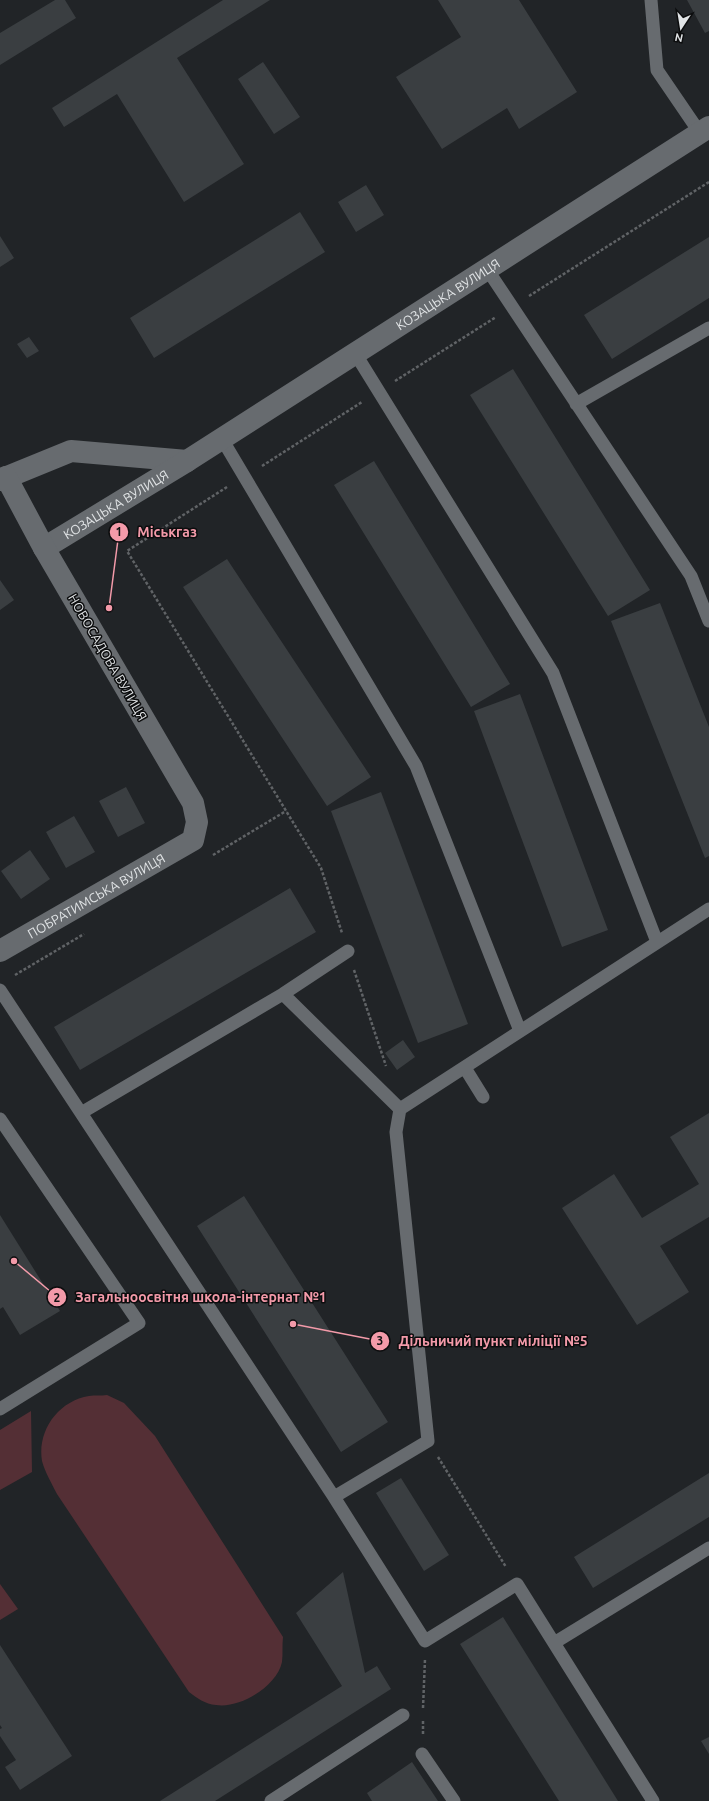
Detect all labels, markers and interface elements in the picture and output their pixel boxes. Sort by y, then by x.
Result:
north arrow [661,8,701,48]
text: N [674,31,684,45]
street label: КОЗАЦЬКА ВУЛИЦЯ [393,256,502,332]
street label: КОЗАЦЬКА ВУЛИЦЯ [61,467,171,542]
callout: Міськгаз [109,519,205,545]
text: Міськгаз [137,524,197,540]
text: 1 [116,525,122,538]
street label: НОВОСАДОВА ВУЛИЦЯ [66,591,150,723]
street label: ПОБРАТИМСЬКА ВУЛИЦЯ [25,851,167,941]
callout: Загальноосвітня школа-інтернат №1 [47,1284,335,1310]
text: Загальноосвітня школа-інтернат №1 [75,1289,327,1305]
text: 2 [54,1291,61,1304]
callout: Дільничий пункт міліції №5 [370,1328,595,1354]
text: Дільничий пункт міліції №5 [398,1333,588,1349]
text: 3 [377,1334,383,1347]

